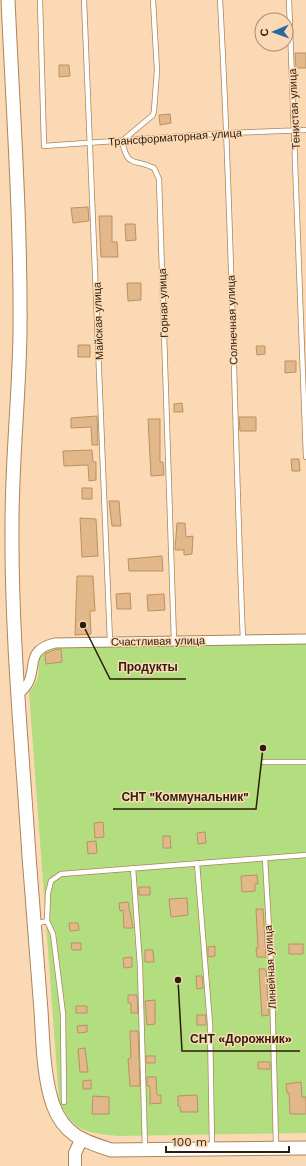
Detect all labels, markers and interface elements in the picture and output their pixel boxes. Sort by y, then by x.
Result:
north arrow [254,12,294,52]
text: С [258,28,271,37]
street label: Тенистая улица [286,67,303,150]
street label: Трансформаторная улица [108,126,243,149]
street label: Горная улица [156,267,171,338]
street label: Солнечная улица [224,274,241,365]
street label: Майская улица [91,281,106,360]
street label: Счастливая улица [111,634,206,649]
callout: Продукты [110,655,186,679]
text: Продукты [118,660,178,674]
callout: СНТ "Коммунальник" [113,785,256,809]
text: СНТ "Коммунальник" [121,790,249,804]
street label: Линейная улица [262,924,279,1009]
callout: СНТ «Дорожник» [182,1027,300,1051]
text: СНТ «Дорожник» [190,1032,292,1046]
scale bar [166,1128,289,1154]
text: 100 m [172,1135,207,1149]

